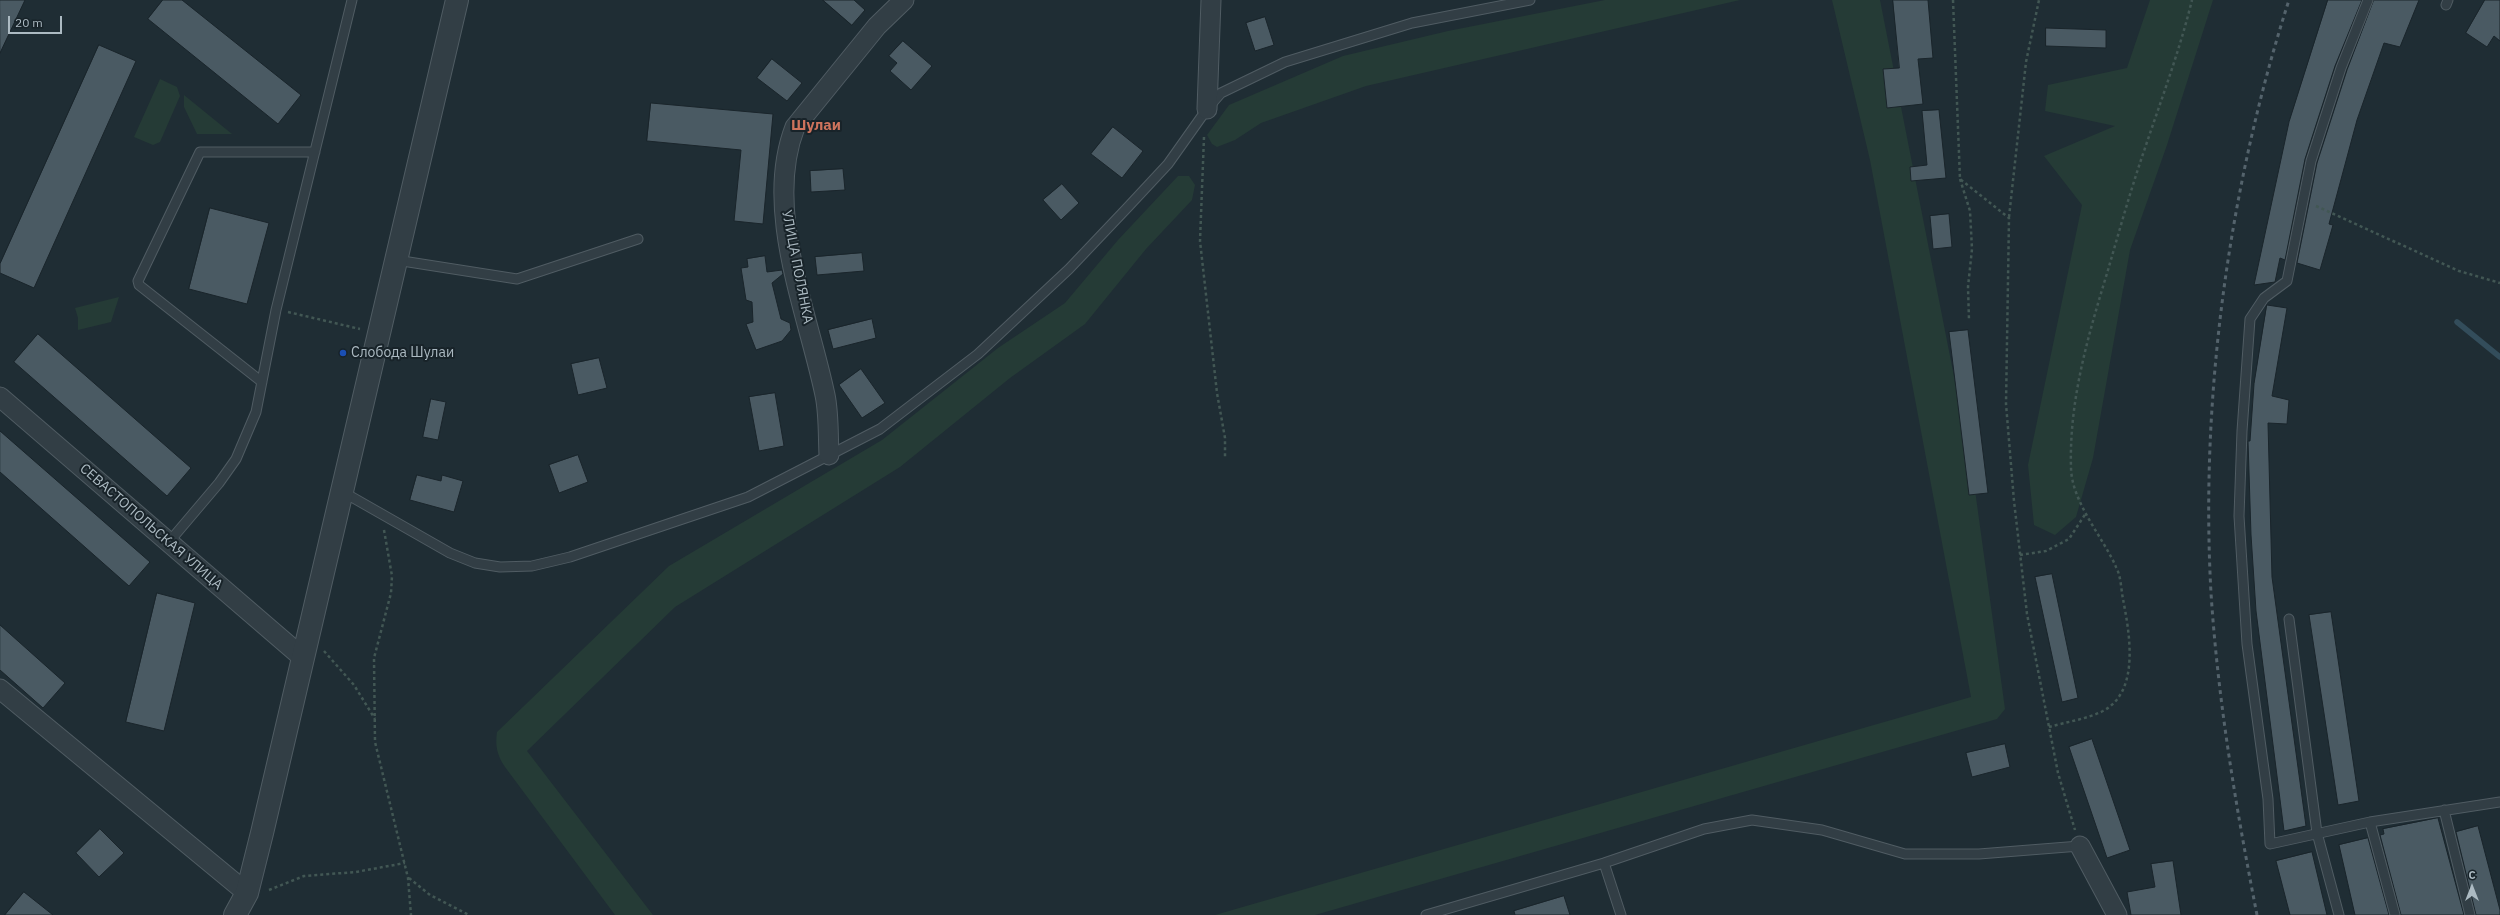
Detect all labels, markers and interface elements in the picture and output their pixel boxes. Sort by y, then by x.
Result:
scale bar [10,8,64,34]
text: 20 m [15,15,43,30]
district label: Шулаи [791,117,841,135]
street label: УЛИЦА ПОЛЯНКА [778,209,816,325]
place label: Слобода Шулаи [351,345,454,361]
marker: Слобода Шулаи [338,348,348,358]
street label: СЕВАСТОПОЛЬСКАЯ УЛИЦА [76,460,226,594]
north arrow [2452,867,2492,907]
text: С [2468,868,2476,882]

